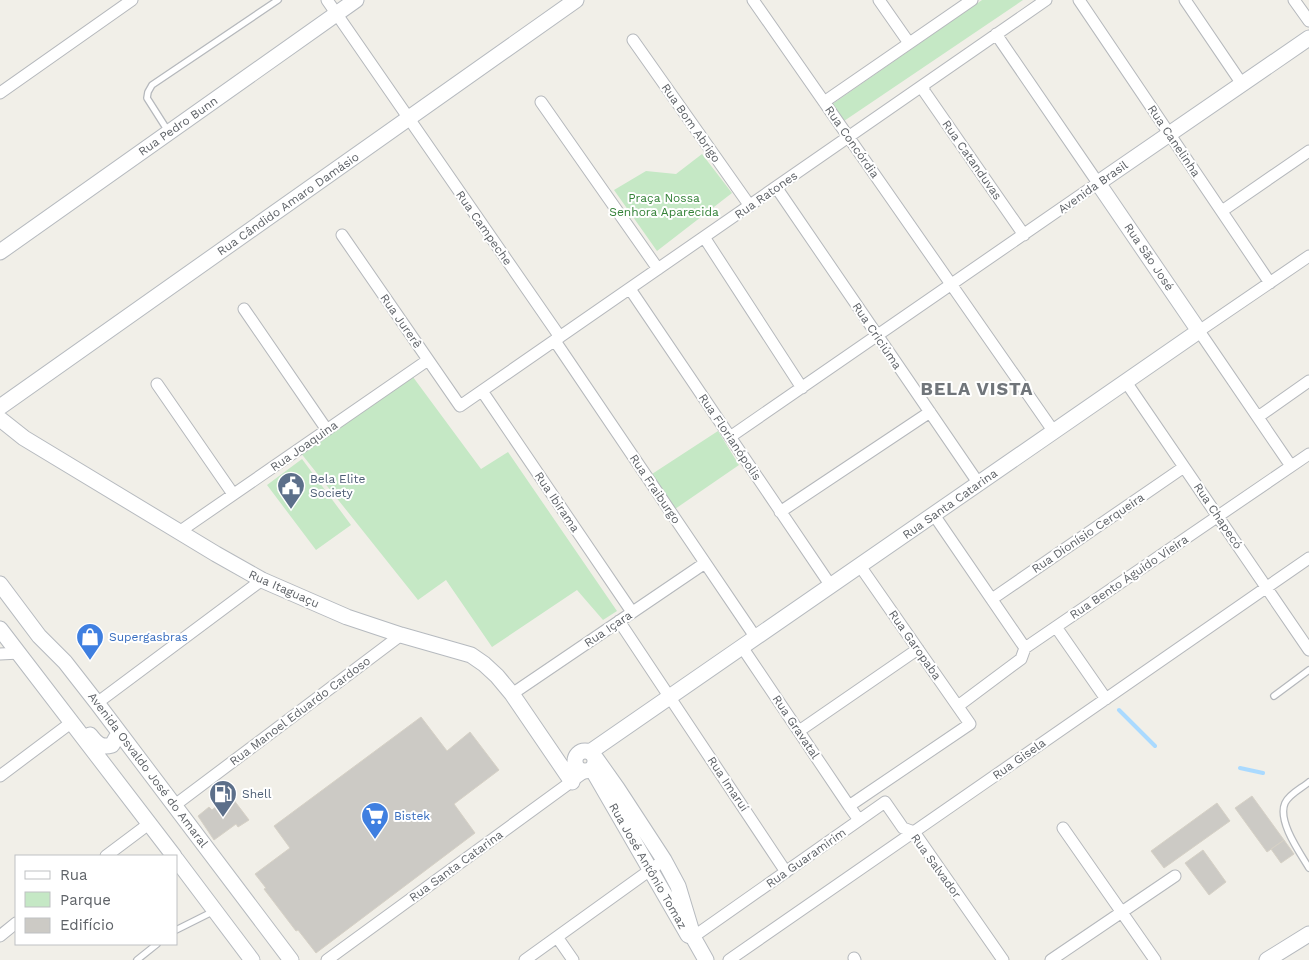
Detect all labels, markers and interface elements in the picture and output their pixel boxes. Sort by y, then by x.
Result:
street label: Rua Bom Abrigo [659,81,723,165]
street label: Rua Pedro Bunn [136,93,220,159]
street label: Rua Canelinha [1145,102,1203,180]
street label: Rua Concórdia [822,103,882,181]
street label: Rua Catanduvas [939,117,1005,203]
street label: Rua Cândido Amaro Damásio [214,150,362,258]
street label: Avenida Brasil [1055,158,1131,216]
street label: Rua Ratones [732,168,800,222]
street label: Rua Campeche [453,188,515,268]
park label: Praça Nossa Senhora Aparecida [609,191,719,219]
street label: Rua São José [1121,221,1177,293]
street label: Rua Jurerê [377,291,425,351]
street label: Rua Criciúma [849,300,905,372]
district label: BELA VISTA [921,378,1033,399]
street label: Rua Florianópolis [696,391,764,483]
street label: Rua Joaquina [268,418,340,474]
street label: Rua Fraiburgo [627,452,683,526]
street label: Rua Santa Catarina [900,466,1000,542]
street label: Rua Ibirama [532,469,582,535]
public building icon: Bela Elite Society [276,471,306,510]
place label: Bela Elite Society [310,472,366,500]
street label: Rua Chapecó [1191,480,1245,552]
street label: Rua Dionísio Cerqueira [1029,490,1147,576]
street label: Rua Bento Águido Vieira [1067,532,1191,622]
street label: Rua Itaguaçu [246,567,322,611]
street label: Rua Garopaba [886,607,944,683]
street label: Rua Içara [582,608,635,650]
shop icon: Supergasbras [75,622,105,661]
place label: Supergasbras [109,630,188,644]
street label: Rua Manoel Eduardo Cardoso [227,654,373,768]
street label: Avenida Osvaldo José do Amaral [85,690,211,851]
street label: Rua Gravatal [770,692,823,762]
street label: Rua Gisela [990,736,1048,782]
street label: Rua Imaruí [705,754,751,814]
fuel station icon: Shell [208,779,238,818]
place label: Shell [242,787,272,801]
street label: Rua José Antônio Tomaz [606,800,690,932]
supermarket icon: Bistek [360,801,390,840]
place label: Bistek [394,809,430,823]
street label: Rua Guaramirim [763,825,849,891]
street label: Rua Santa Catarina [407,827,506,905]
street label: Rua Salvador [908,831,964,901]
legend [15,855,178,945]
text: Rua [60,866,88,884]
text: Parque [60,891,111,909]
text: Edifício [60,916,114,934]

